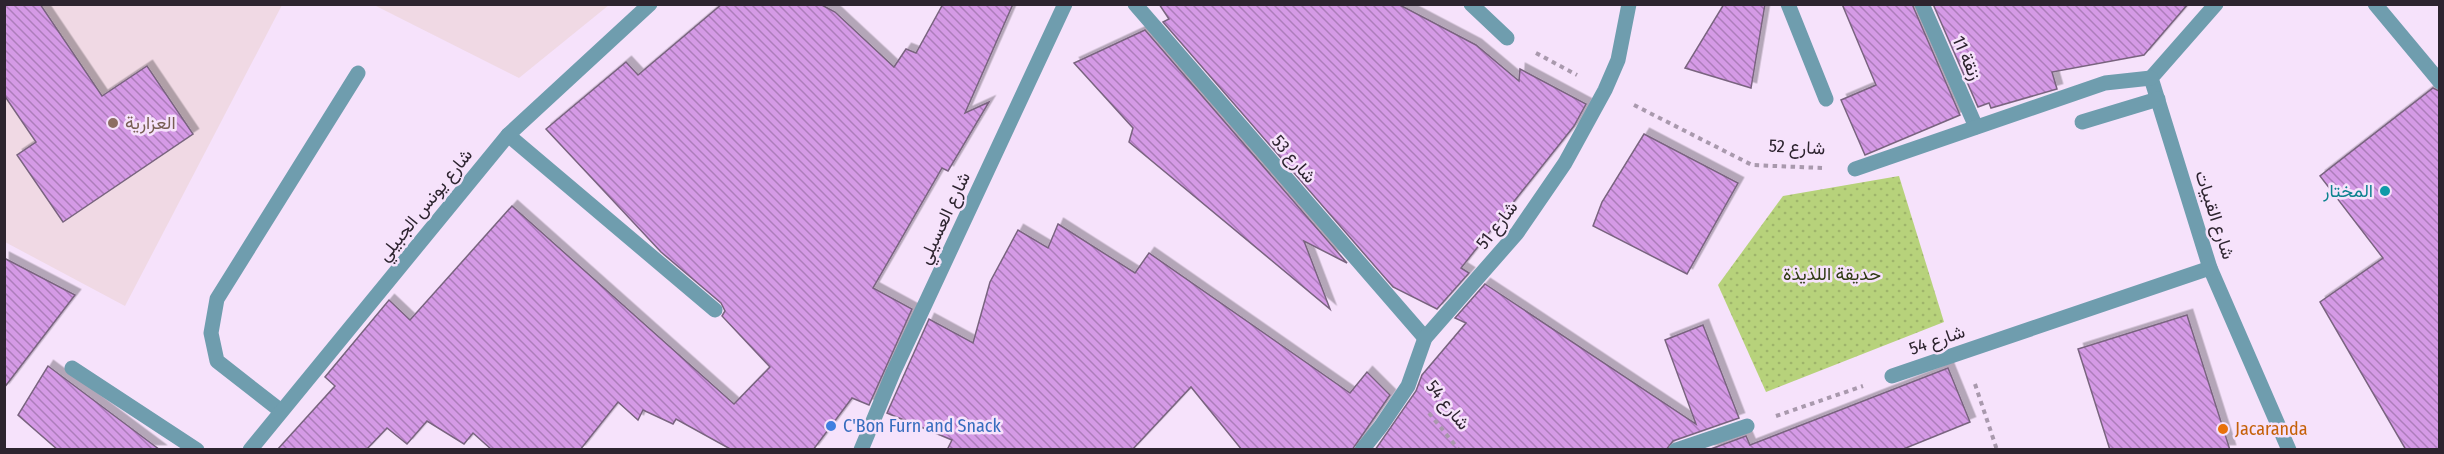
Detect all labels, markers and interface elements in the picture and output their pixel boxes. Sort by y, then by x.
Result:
street label: زنقة 11 [1948,32,1986,84]
place label: العزارية [125,112,176,134]
marker: العزارية [106,116,120,130]
street label: شارع 53 [1266,130,1321,188]
street label: شارع 52 [1768,135,1826,160]
street label: شارع يونس الجبيلي [373,144,480,268]
street label: شارع العسيلي [913,168,979,269]
street label: شارع القبيات [2189,168,2240,262]
place label: المختار [2322,180,2373,202]
marker: المختار [2378,184,2392,198]
street label: شارع 51 [1471,197,1523,254]
park label: حديقة اللذيذة [1783,263,1881,285]
street label: شارع 54 [1906,320,1968,361]
street label: شارع 54 [1421,376,1475,435]
place label: C'Bon Furn and Snack [843,415,1002,437]
place label: Jacaranda [2235,418,2308,440]
marker: C'Bon Furn and Snack [824,419,838,433]
marker: Jacaranda [2216,422,2230,436]

